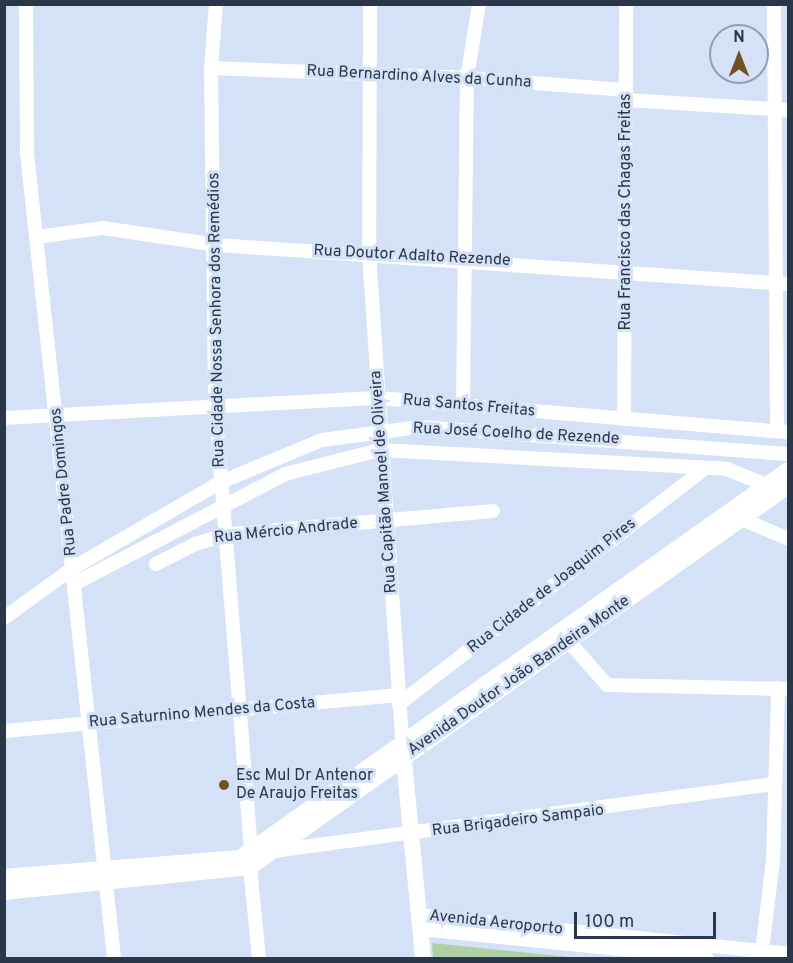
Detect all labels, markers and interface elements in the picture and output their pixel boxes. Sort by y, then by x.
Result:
north arrow [709,24,769,84]
text: N [733,28,745,48]
street label: Rua Bernardino Alves da Cunha [306,62,532,92]
street label: Rua Francisco das Chagas Freitas [616,93,636,331]
street label: Rua Cidade Nossa Senhora dos Remédios [205,172,229,468]
street label: Rua Doutor Adalto Rezende [313,241,511,271]
street label: Rua Capitão Manoel de Oliveira [367,370,401,594]
street label: Rua Santos Freitas [402,391,536,421]
street label: Rua Padre Domingos [47,407,81,557]
street label: Rua José Coelho de Rezende [412,419,620,449]
street label: Rua Mércio Andrade [213,514,359,548]
street label: Rua Cidade de Joaquim Pires [464,514,640,658]
street label: Avenida Doutor João Bandeira Monte [404,592,634,760]
street label: Rua Saturnino Mendes da Costa [88,694,316,732]
place label: Esc Mul Dr Antenor De Araujo Freitas [236,766,374,804]
marker: Esc Mul Dr Antenor De Araujo Freitas [217,778,231,792]
street label: Rua Brigadeiro Sampaio [431,801,605,841]
scale bar [577,900,720,938]
street label: Avenida Aeroporto [428,906,564,940]
text: 100 m [585,911,634,934]

